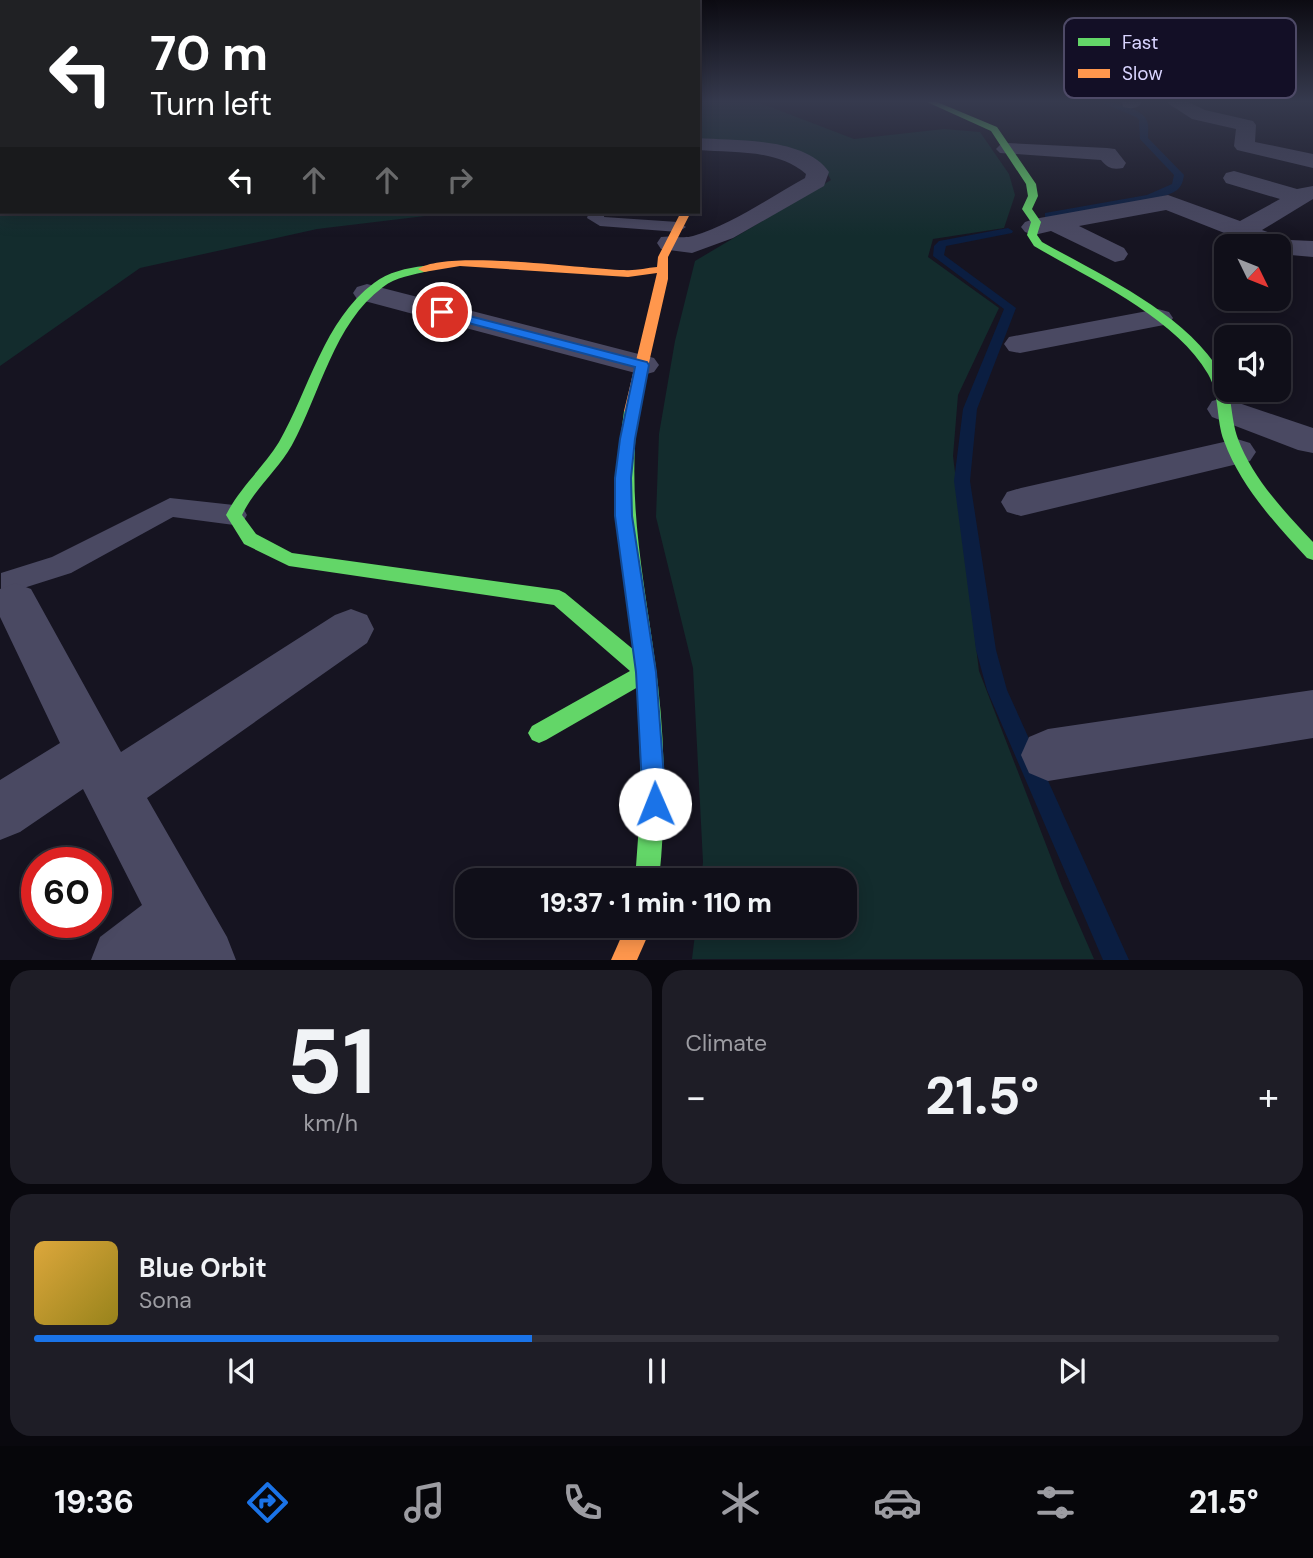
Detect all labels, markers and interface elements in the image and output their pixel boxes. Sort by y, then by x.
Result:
legend [1064,18,1296,98]
text: 70 m [150,21,268,85]
icon: left [35,28,126,119]
text: Fast [1122,30,1158,55]
text: Slow [1122,61,1163,86]
text: Turn left [150,83,272,125]
icon: left [222,161,260,199]
icon: ahead [295,161,333,199]
icon: ahead [368,161,406,199]
icon: right [441,161,479,199]
north arrow [1214,234,1292,312]
map controls [1214,234,1291,402]
pin [412,282,472,342]
icon: arrive [423,293,461,331]
button: sound [1214,325,1291,402]
position arrow [618,767,692,841]
speed limit sign: 60 [21,847,112,938]
text: 19:37 · 1 min · 110 m [540,886,772,920]
text: 51 [286,1003,376,1121]
text: Climate [686,1028,767,1058]
text: 21.5° [925,1062,1039,1130]
text: − [686,1072,706,1122]
text: + [1258,1072,1279,1122]
text: km/h [304,1108,358,1138]
text: Blue Orbit [139,1251,267,1285]
text: Sona [139,1285,192,1315]
icon: previous [223,1352,261,1390]
icon: pause [638,1352,676,1390]
icon: next [1053,1352,1091,1390]
icon: directions [243,1478,292,1527]
icon: music [400,1478,449,1527]
icon: phone [558,1478,607,1527]
icon: climate [716,1478,765,1527]
icon: car [873,1478,922,1527]
icon: filters [1031,1478,1080,1527]
text: 19:36 [54,1481,134,1523]
text: 21.5° [1189,1481,1259,1523]

